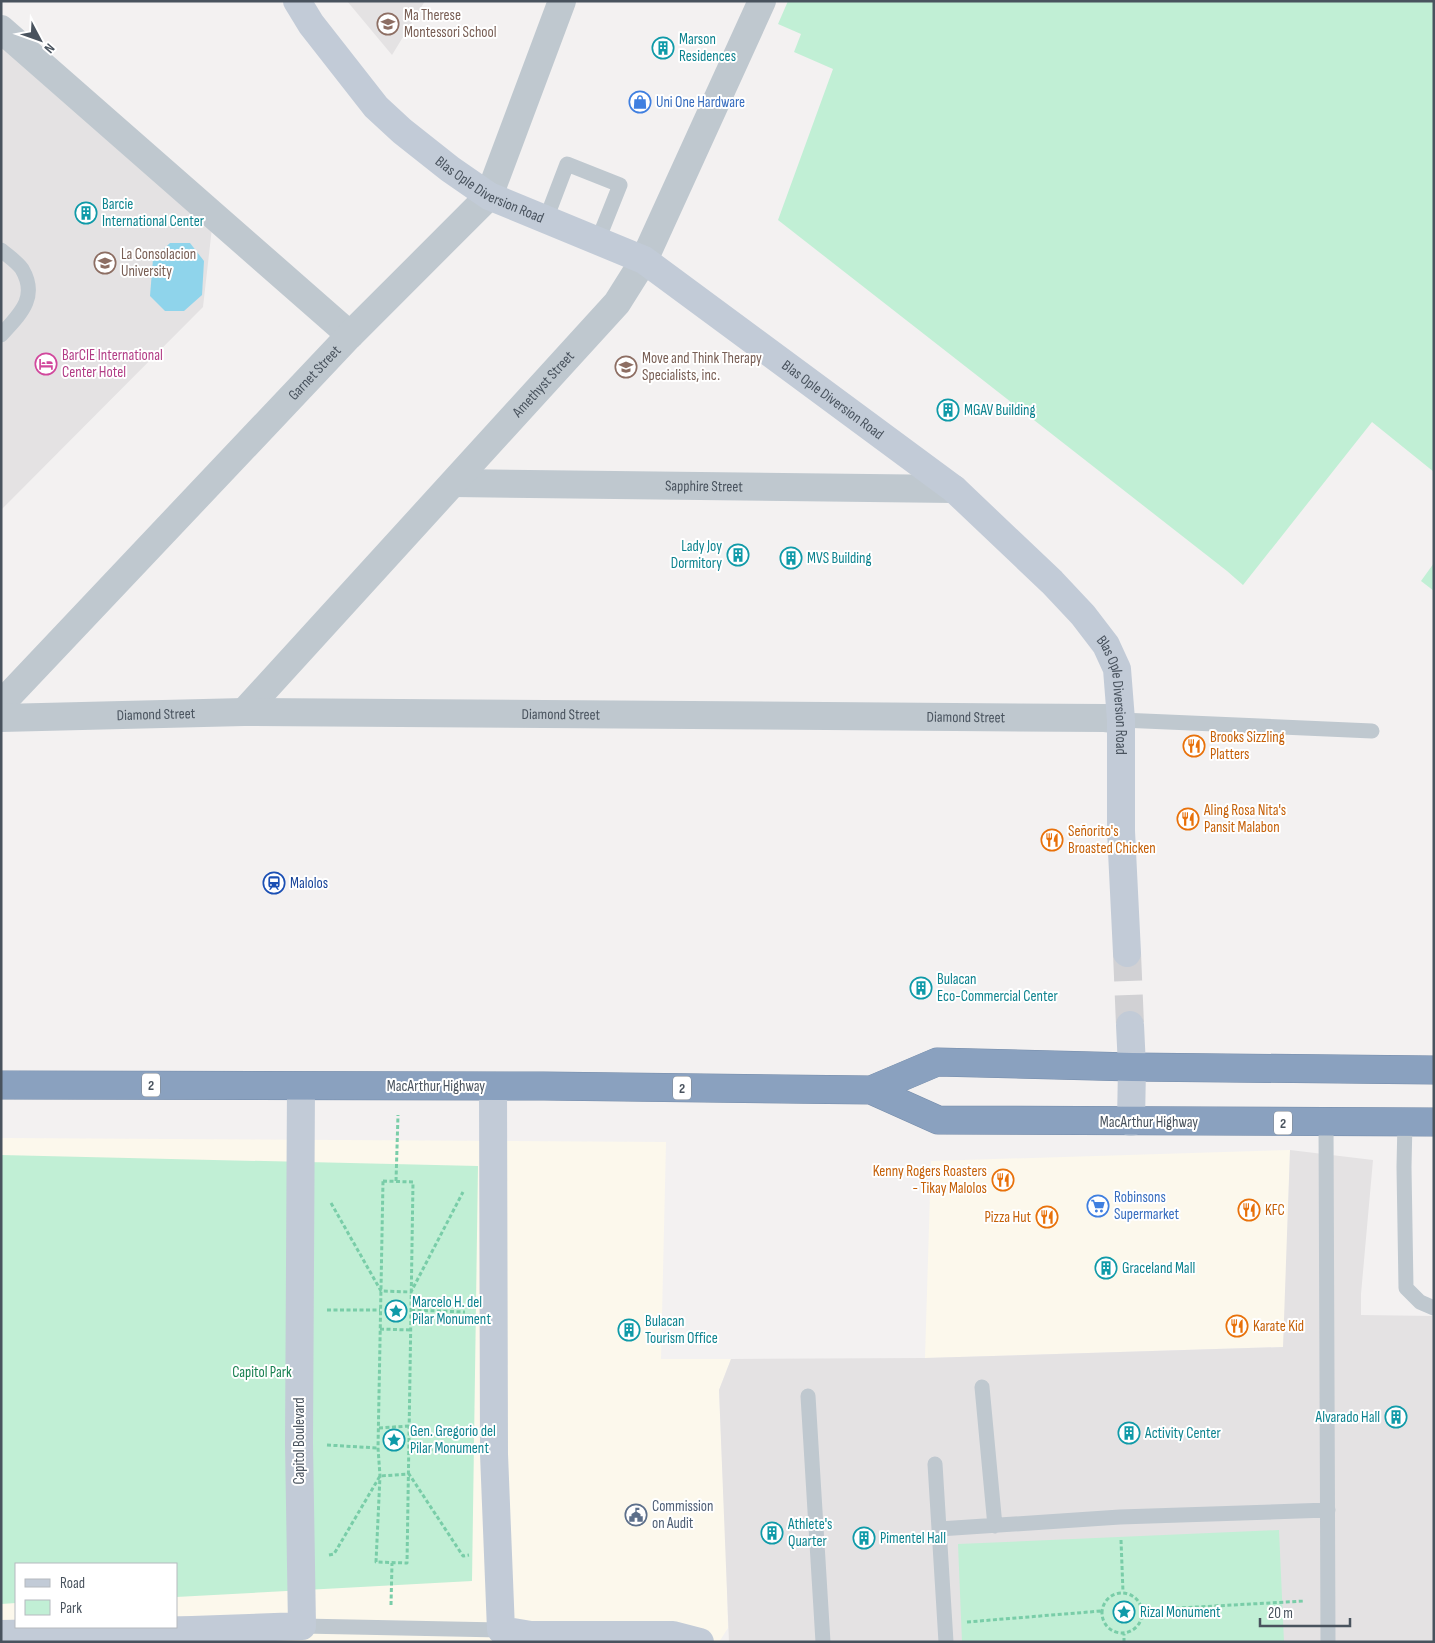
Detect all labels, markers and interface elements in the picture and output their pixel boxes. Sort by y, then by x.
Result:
place label: Ma Therese Montessori School [404,6,497,42]
school or university icon: Ma Therese Montessori School [376,12,400,36]
north arrow [15,15,65,65]
place label: Marson Residences [679,30,736,66]
building icon: Marson Residences [651,36,675,60]
text: N [41,40,58,57]
shop icon: Uni One Hardware [628,90,652,114]
place label: Uni One Hardware [656,93,745,112]
street label: Blas Ople Diversion Road [431,152,547,228]
place label: Barcie International Center [102,195,205,231]
building icon: Barcie International Center [74,201,98,225]
place label: La Consolacion University [121,245,196,281]
school or university icon: La Consolacion University [93,251,117,275]
street label: Garnet Street [284,341,345,404]
place label: BarCIE International Center Hotel [62,346,163,382]
street label: Amethyst Street [508,347,579,422]
place label: Move and Think Therapy Specialists, inc. [642,349,762,385]
hotel icon: BarCIE International Center Hotel [34,352,58,376]
school or university icon: Move and Think Therapy Specialists, inc. [614,355,638,379]
street label: Blas Ople Diversion Road [778,356,887,444]
building icon: MGAV Building [936,398,960,422]
place label: MGAV Building [964,401,1036,420]
street label: Sapphire Street [665,477,744,496]
place label: Lady Joy Dormitory [671,537,722,573]
building icon: Lady Joy Dormitory [726,543,750,567]
building icon: MVS Building [779,546,803,570]
place label: MVS Building [807,549,872,568]
street label: Blas Ople Diversion Road [1092,632,1130,755]
street label: Diamond Street [116,704,196,725]
street label: Diamond Street [522,705,601,724]
street label: Diamond Street [927,708,1006,727]
place label: Brooks Sizzling Platters [1210,728,1285,764]
restaurant icon: Brooks Sizzling Platters [1182,734,1206,758]
place label: Aling Rosa Nita's Pansit Malabon [1203,801,1286,837]
restaurant icon: Aling Rosa Nita's Pansit Malabon [1176,807,1200,831]
place label: Señorito's Broasted Chicken [1068,822,1156,858]
restaurant icon: Señorito's Broasted Chicken [1040,828,1064,852]
station icon: Malolos [262,871,286,895]
place label: Malolos [290,874,328,893]
place label: Bulacan Eco-Commercial Center [937,970,1058,1006]
building icon: Bulacan Eco-Commercial Center [909,976,933,1000]
road number: 2 [142,1074,160,1096]
road number: 2 [673,1076,691,1100]
street label: MacArthur Highway [387,1077,485,1096]
road number: 2 [1274,1112,1292,1134]
street label: MacArthur Highway [1100,1113,1198,1132]
place label: Kenny Rogers Roasters - Tikay Malolos [873,1162,987,1198]
restaurant icon: Kenny Rogers Roasters - Tikay Malolos [991,1168,1015,1192]
place label: Robinsons Supermarket [1114,1188,1179,1224]
supermarket icon: Robinsons Supermarket [1086,1194,1110,1218]
restaurant icon: KFC [1237,1198,1261,1222]
place label: KFC [1265,1201,1285,1220]
restaurant icon: Pizza Hut [1035,1205,1059,1229]
place label: Pizza Hut [984,1208,1031,1227]
building icon: Graceland Mall [1094,1256,1118,1280]
place label: Graceland Mall [1122,1259,1195,1278]
place label: Marcelo H. del Pilar Monument [412,1293,491,1329]
place icon: Marcelo H. del Pilar Monument [384,1299,408,1323]
place label: Bulacan Tourism Office [645,1312,718,1348]
restaurant icon: Karate Kid [1225,1314,1249,1338]
place label: Karate Kid [1253,1317,1304,1336]
building icon: Bulacan Tourism Office [617,1318,641,1342]
park label: Capitol Park [232,1363,292,1382]
street label: Capitol Boulevard [290,1397,309,1485]
building icon: Alvarado Hall [1384,1405,1408,1429]
place label: Alvarado Hall [1315,1408,1380,1427]
building icon: Activity Center [1117,1421,1141,1445]
place label: Gen. Gregorio del Pilar Monument [410,1422,496,1458]
place label: Activity Center [1144,1424,1221,1443]
place icon: Gen. Gregorio del Pilar Monument [382,1428,406,1452]
place label: Commission on Audit [652,1497,713,1533]
public building icon: Commission on Audit [624,1503,648,1527]
place label: Athlete's Quarter [787,1515,832,1551]
building icon: Athlete's Quarter [760,1521,784,1545]
building icon: Pimentel Hall [852,1526,876,1550]
place label: Pimentel Hall [880,1529,946,1548]
legend [15,1563,178,1628]
text: Road [60,1574,85,1593]
scale bar [1260,1596,1350,1628]
text: Park [60,1599,82,1618]
place icon: Rizal Monument [1112,1600,1136,1624]
place label: Rizal Monument [1140,1603,1221,1622]
text: 20 m [1268,1604,1293,1623]

